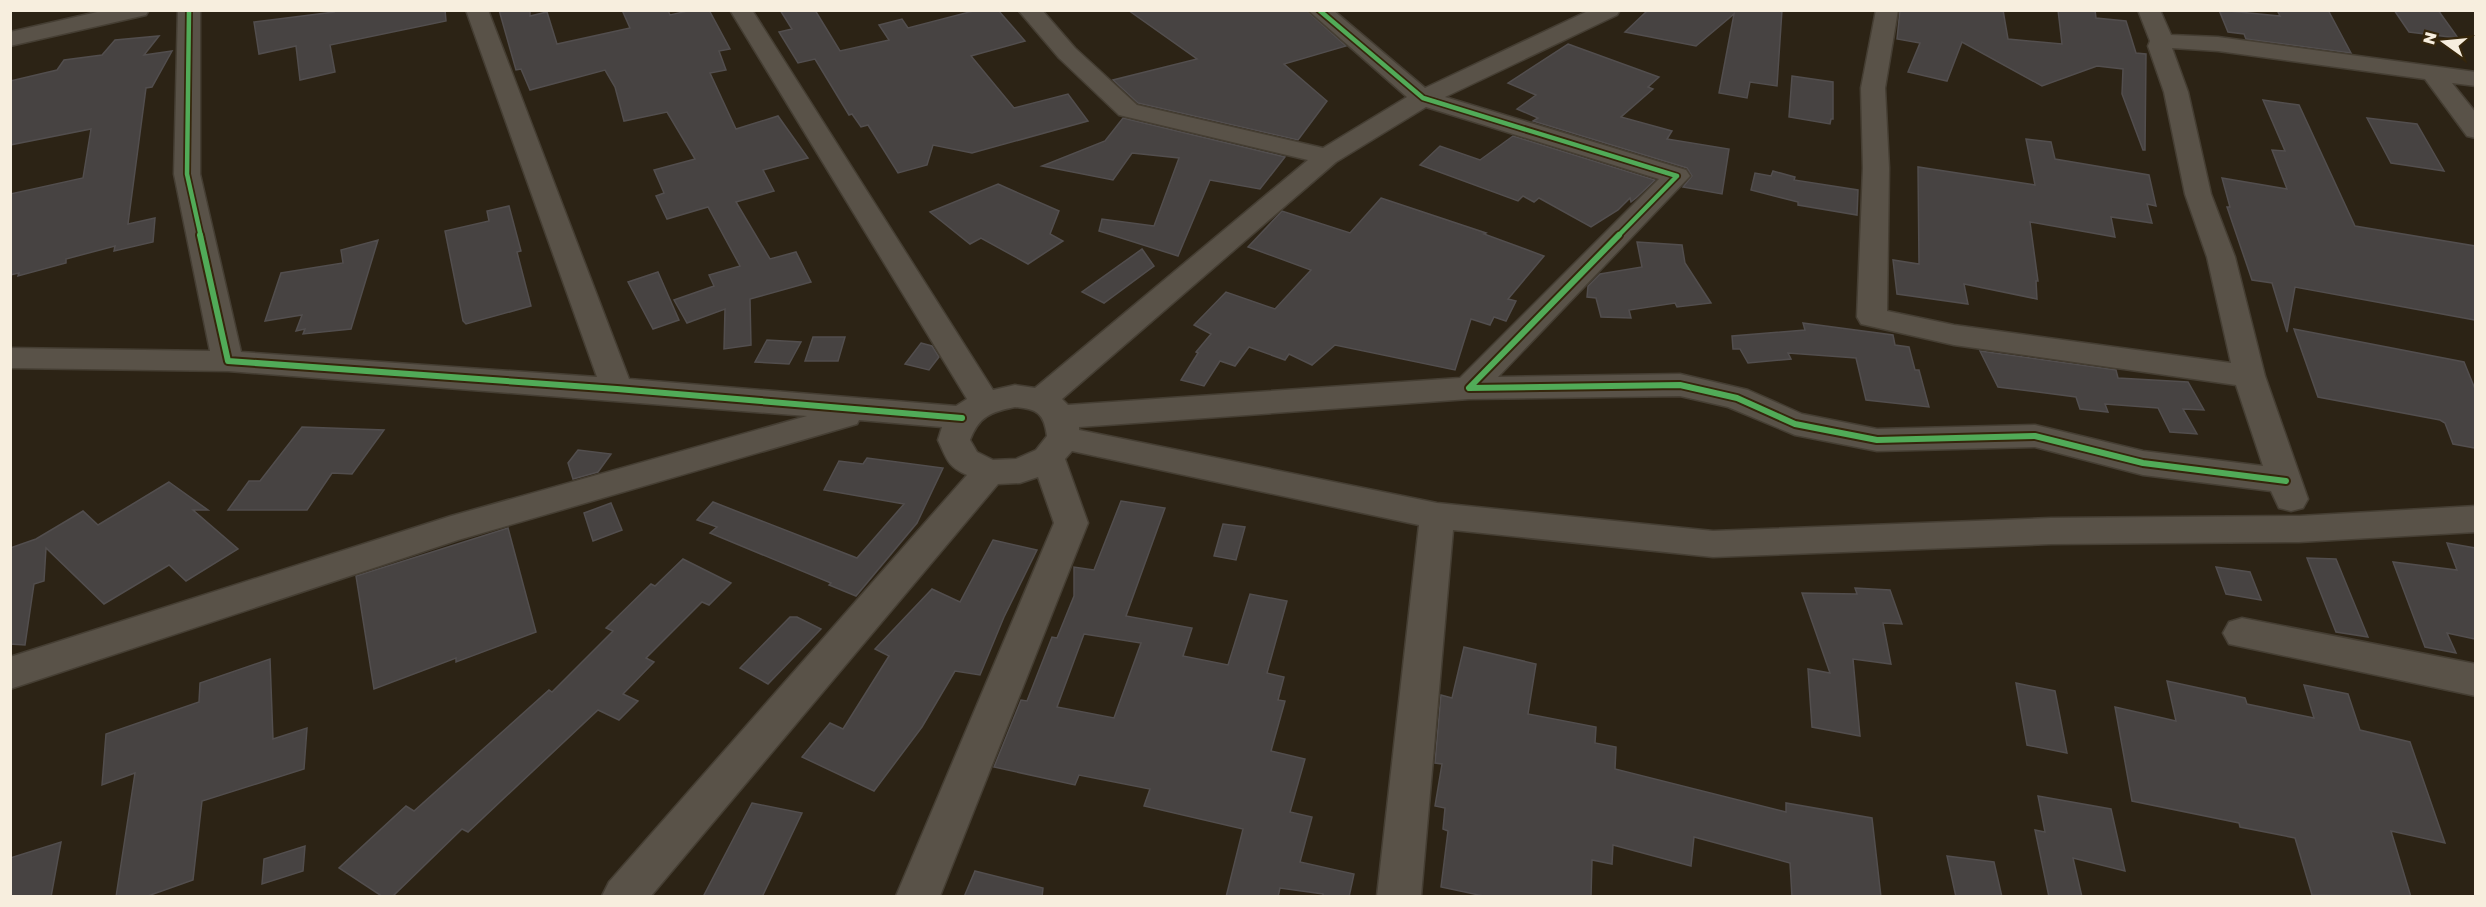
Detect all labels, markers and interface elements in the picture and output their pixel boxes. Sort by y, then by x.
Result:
north arrow [2414,12,2474,72]
text: N [2418,30,2441,47]

